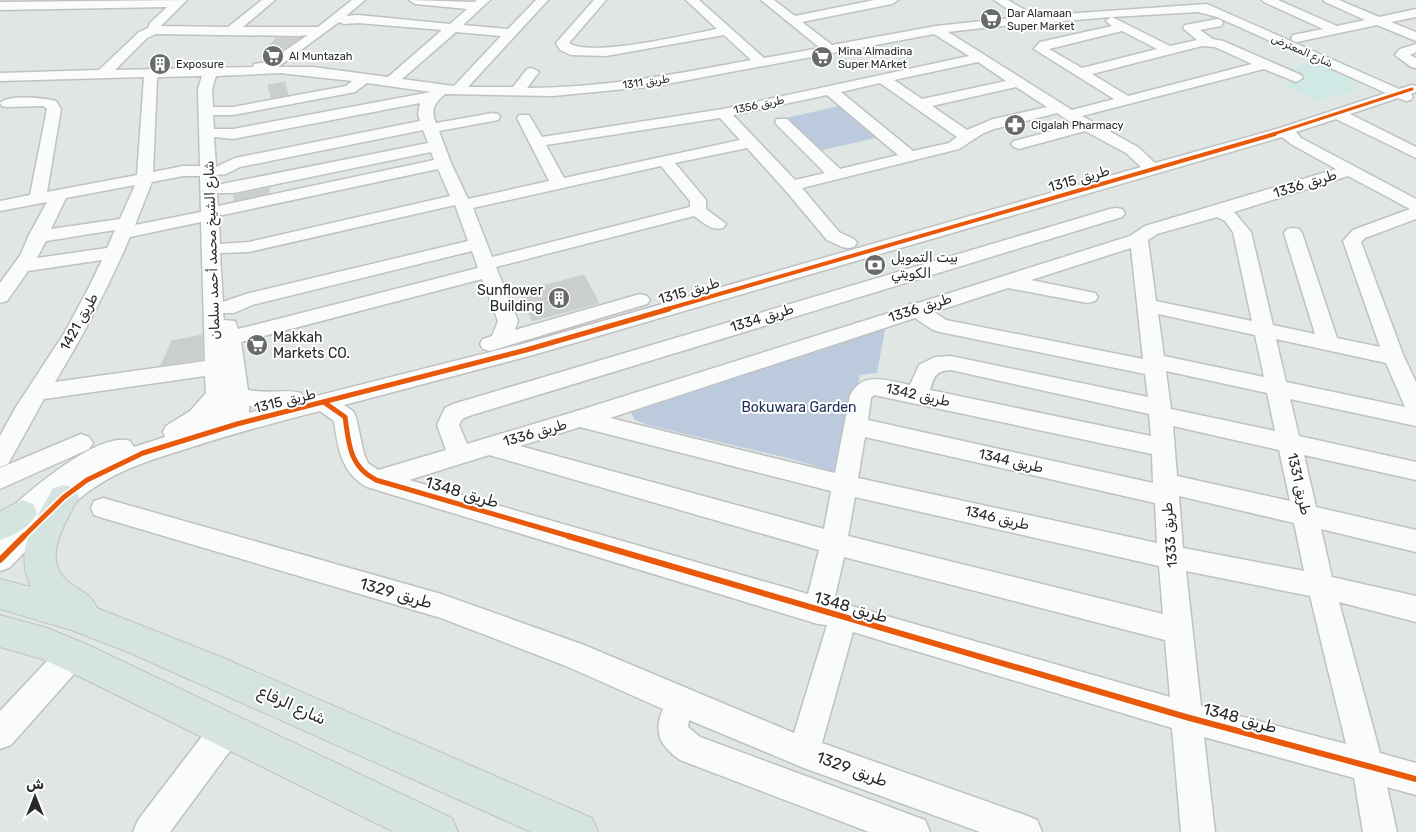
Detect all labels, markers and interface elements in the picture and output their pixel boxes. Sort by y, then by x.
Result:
supermarket icon: Dar Alamaan Super Market [979,7,1003,31]
place label: Dar Alamaan Super Market [1007,7,1075,33]
street label: شارع المعترض [1268,32,1335,72]
supermarket icon: Al Muntazah [261,44,285,68]
supermarket icon: Mina Almadina Super MArket [810,45,834,69]
place label: Mina Almadina Super MArket [838,45,912,71]
place label: Al Muntazah [289,50,352,63]
building icon: Exposure [148,52,172,76]
place label: Exposure [176,58,224,71]
street label: طريق 1311 [621,72,671,93]
street label: طريق 1356 [733,93,786,118]
pharmacy icon: Cigalah Pharmacy [1003,113,1027,137]
place label: Cigalah Pharmacy [1031,119,1124,132]
street label: شارع الشيخ محمد أحمد سلمان [200,160,226,340]
street label: طريق 1315 [1046,162,1112,196]
street label: طريق 1336 [1271,166,1339,202]
place label: بيت التمويل الكويتي [891,249,958,284]
bank icon: بيت التمويل الكويتي [863,253,887,277]
street label: طريق 1315 [656,274,722,308]
place label: Sunflower Building [477,282,544,315]
building icon: Sunflower Building [547,286,571,310]
street label: طريق 1421 [56,290,102,354]
street label: طريق 1336 [886,290,954,326]
street label: طريق 1334 [728,300,796,336]
place label: Makkah Markets CO. [273,329,350,362]
supermarket icon: Makkah Markets CO. [245,333,269,357]
street label: طريق 1342 [884,380,952,410]
street label: طريق 1315 [252,385,318,417]
park label: Bokuwara Garden [741,399,857,416]
street label: طريق 1336 [501,416,569,450]
street label: طريق 1344 [977,445,1045,477]
street label: طريق 1331 [1284,451,1314,517]
street label: طريق 1348 [423,472,501,513]
street label: طريق 1333 [1159,501,1181,568]
street label: طريق 1346 [963,502,1031,534]
street label: طريق 1329 [357,574,434,613]
street label: طريق 1348 [812,587,890,628]
street label: شارع الرفاع [254,682,329,730]
street label: طريق 1348 [1201,699,1279,738]
street label: طريق 1329 [813,747,890,792]
north arrow [10,772,60,822]
text: ش [26,776,44,793]

